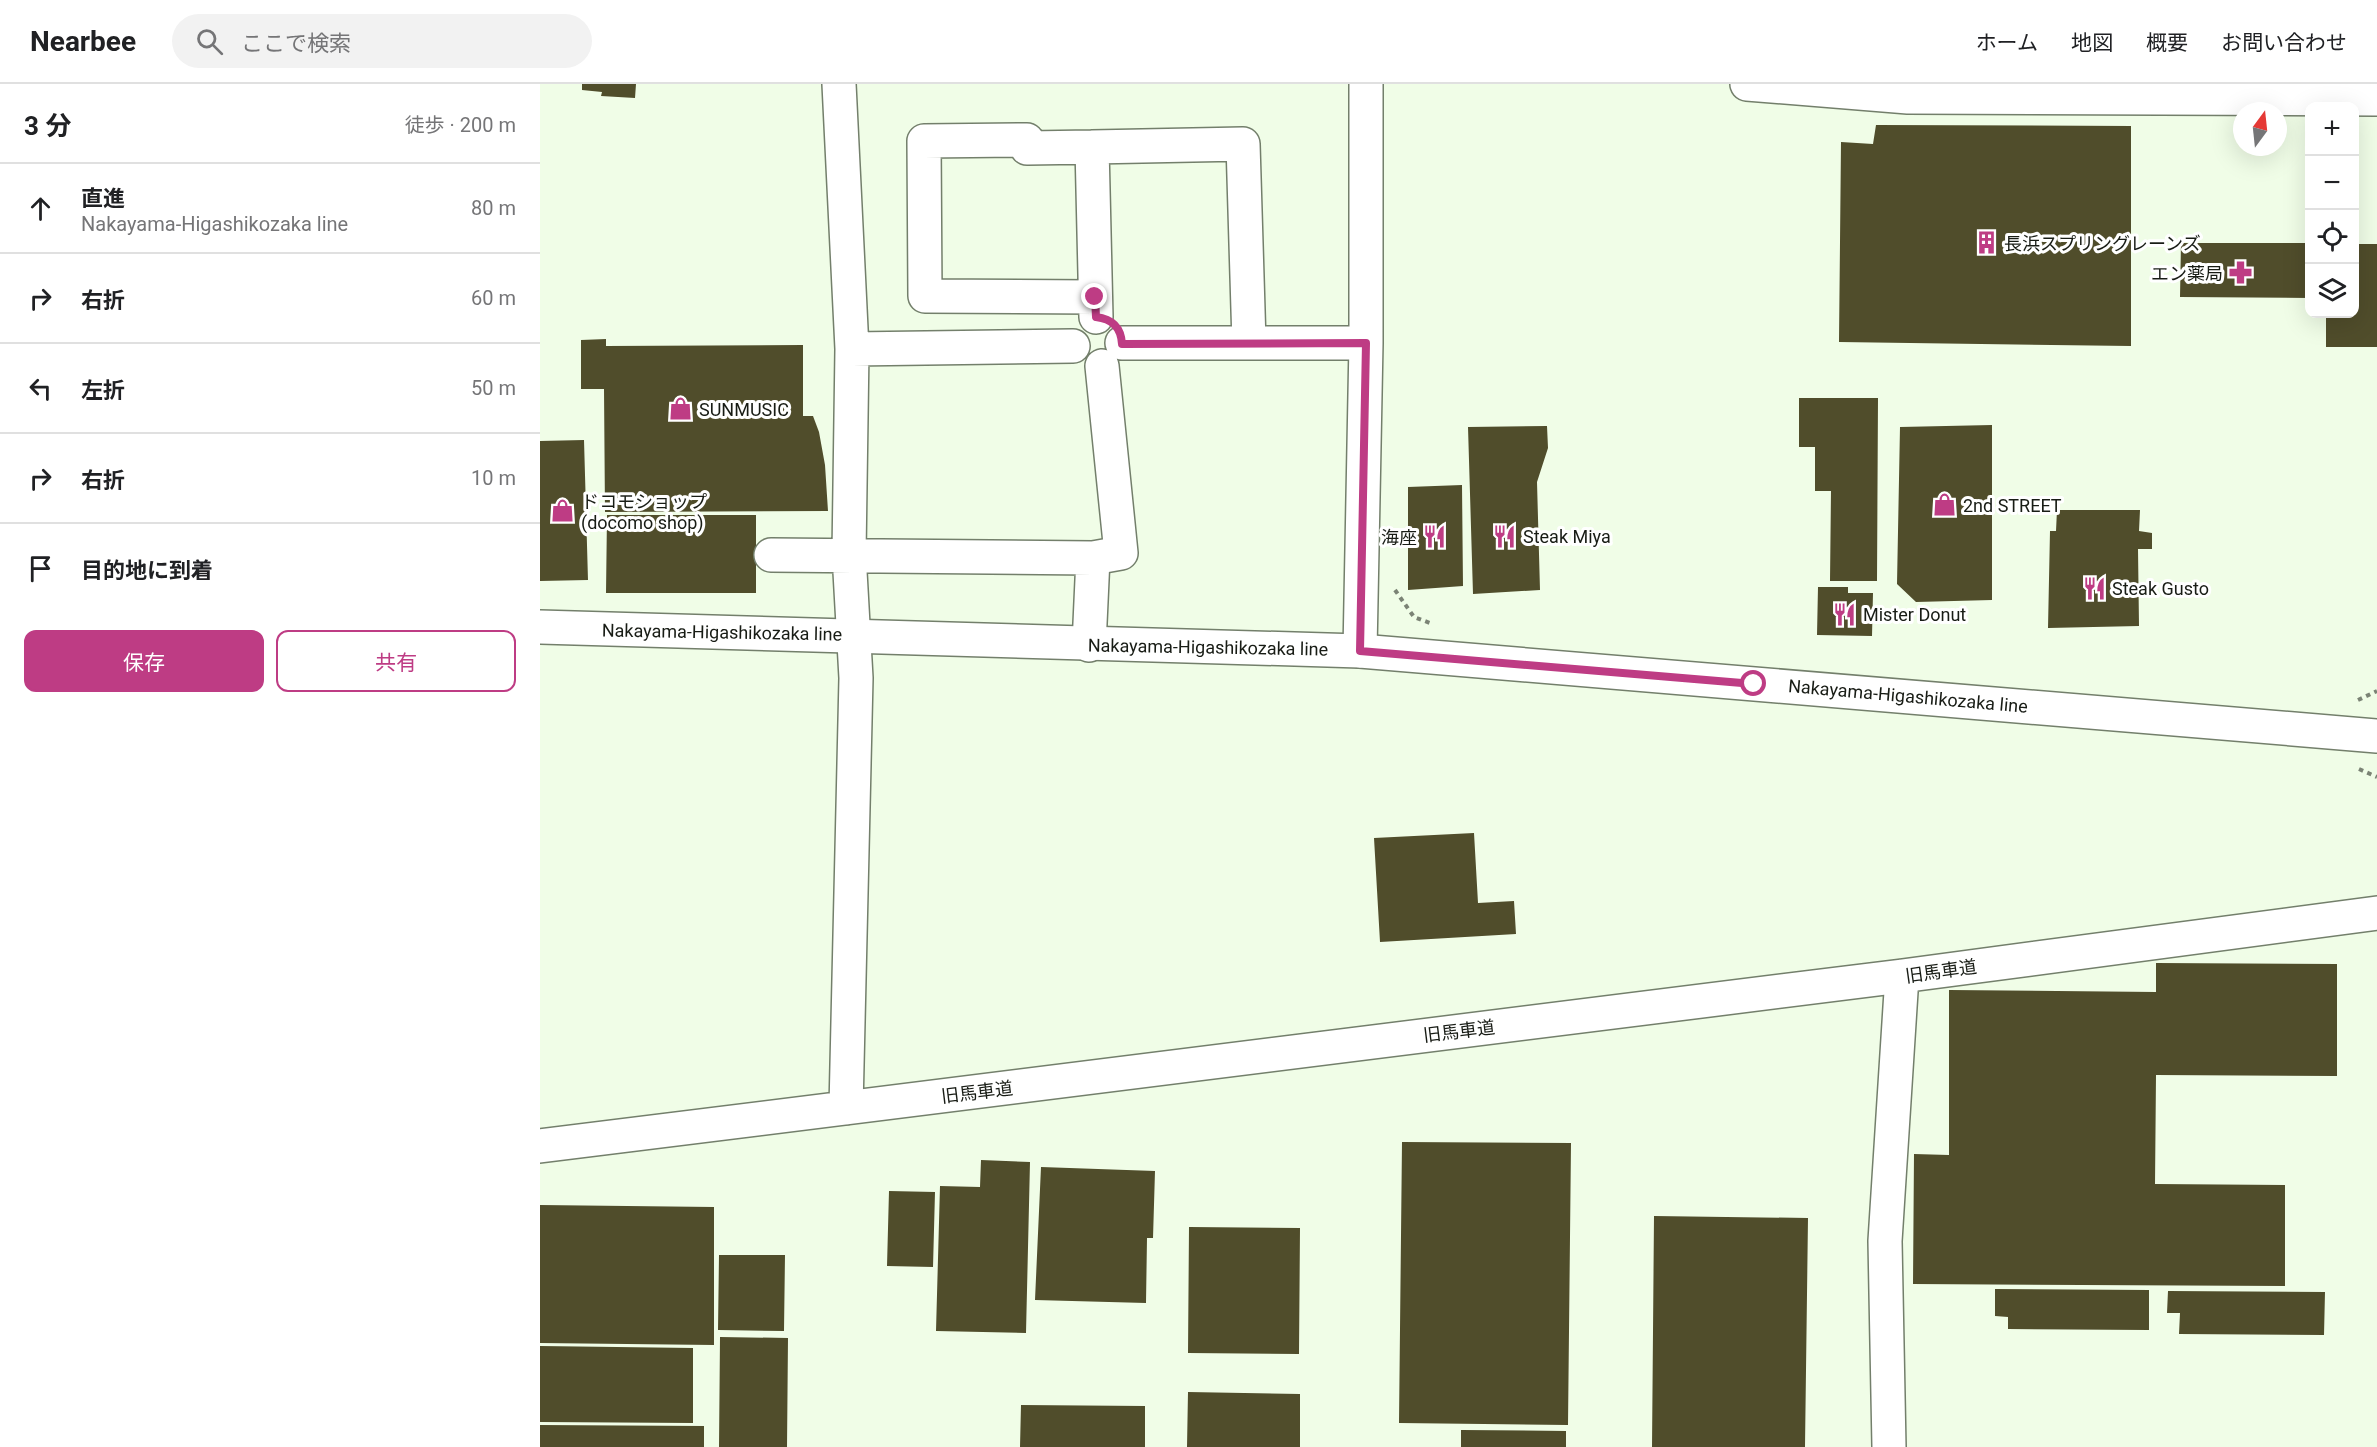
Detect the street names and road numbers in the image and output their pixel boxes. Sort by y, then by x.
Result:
street label: Nakayama-Higashikozaka line [602,619,842,645]
street label: Nakayama-Higashikozaka line [1088,634,1328,660]
street label: Nakayama-Higashikozaka line [1787,675,2029,717]
street label: 旧馬車道 [1904,956,1978,986]
street label: 旧馬車道 [1422,1016,1496,1046]
street label: 旧馬車道 [940,1077,1014,1107]

